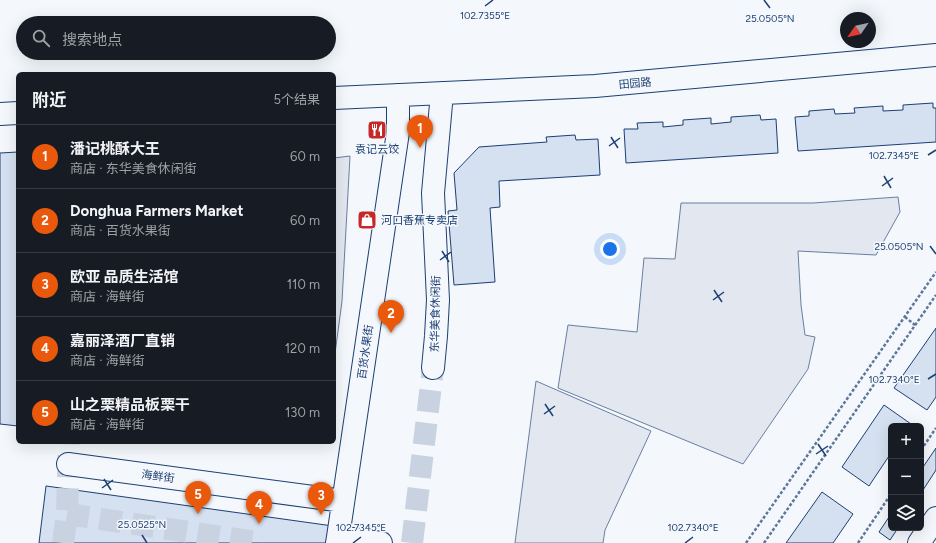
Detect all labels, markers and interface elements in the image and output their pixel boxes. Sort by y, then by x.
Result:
text: 102.7355°E [460,9,510,22]
text: 25.0505°N [745,12,795,25]
north arrow [840,12,876,48]
search box [16,16,336,60]
icon: search [30,27,52,49]
text: 搜索地点 [62,31,122,49]
street label: 田园路 [618,76,652,91]
text: 附近 [32,90,66,110]
text: 5个结果 [274,92,320,107]
pin: 1 [407,115,433,148]
restaurant icon: 袁记云饺 [366,119,388,141]
text: 潘记桃酥大王 [70,140,160,158]
place label: 袁记云饺 [355,143,399,156]
text: 1 [42,149,48,164]
text: 60 m [290,149,320,164]
text: 102.7345°E [869,149,919,162]
text: 商店 · 东华美食休闲街 [70,161,197,176]
text: Donghua Farmers Market [70,202,243,220]
shop icon: 河口香蕉专卖店 [356,209,378,231]
text: 2 [41,213,49,228]
text: 60 m [290,213,320,228]
place label: 河口香蕉专卖店 [381,214,458,227]
text: 商店 · 百货水果街 [70,223,171,238]
your location [600,239,620,259]
text: 25.0505°N [874,240,924,253]
text: 欧亚 品质生活馆 [70,268,179,286]
street label: 东华美食休闲街 [428,275,443,353]
text: 3 [41,277,49,292]
text: 110 m [287,277,320,292]
text: 商店 · 海鲜街 [70,289,145,304]
pin: 2 [378,300,404,333]
street label: 百货水果街 [355,324,376,380]
text: 嘉丽泽酒厂直销 [70,332,175,350]
text: 4 [41,341,49,356]
text: 120 m [285,341,320,356]
text: 商店 · 海鲜街 [70,353,145,368]
text: 102.7340°E [868,373,920,386]
text: 山之栗精品板栗干 [70,396,190,414]
text: 5 [41,405,49,420]
text: 130 m [285,405,320,420]
text: 商店 · 海鲜街 [70,417,145,432]
map controls [888,423,924,531]
button: + [888,423,924,459]
button: − [888,459,924,495]
street label: 海鲜街 [141,468,175,485]
pin: 5 [185,481,211,514]
pin: 3 [308,482,334,515]
pin: 4 [246,491,272,524]
button: layers [888,495,924,531]
text: 25.0525°N [118,518,166,531]
text: 102.7345°E [336,521,386,534]
text: 102.7340°E [667,521,719,534]

